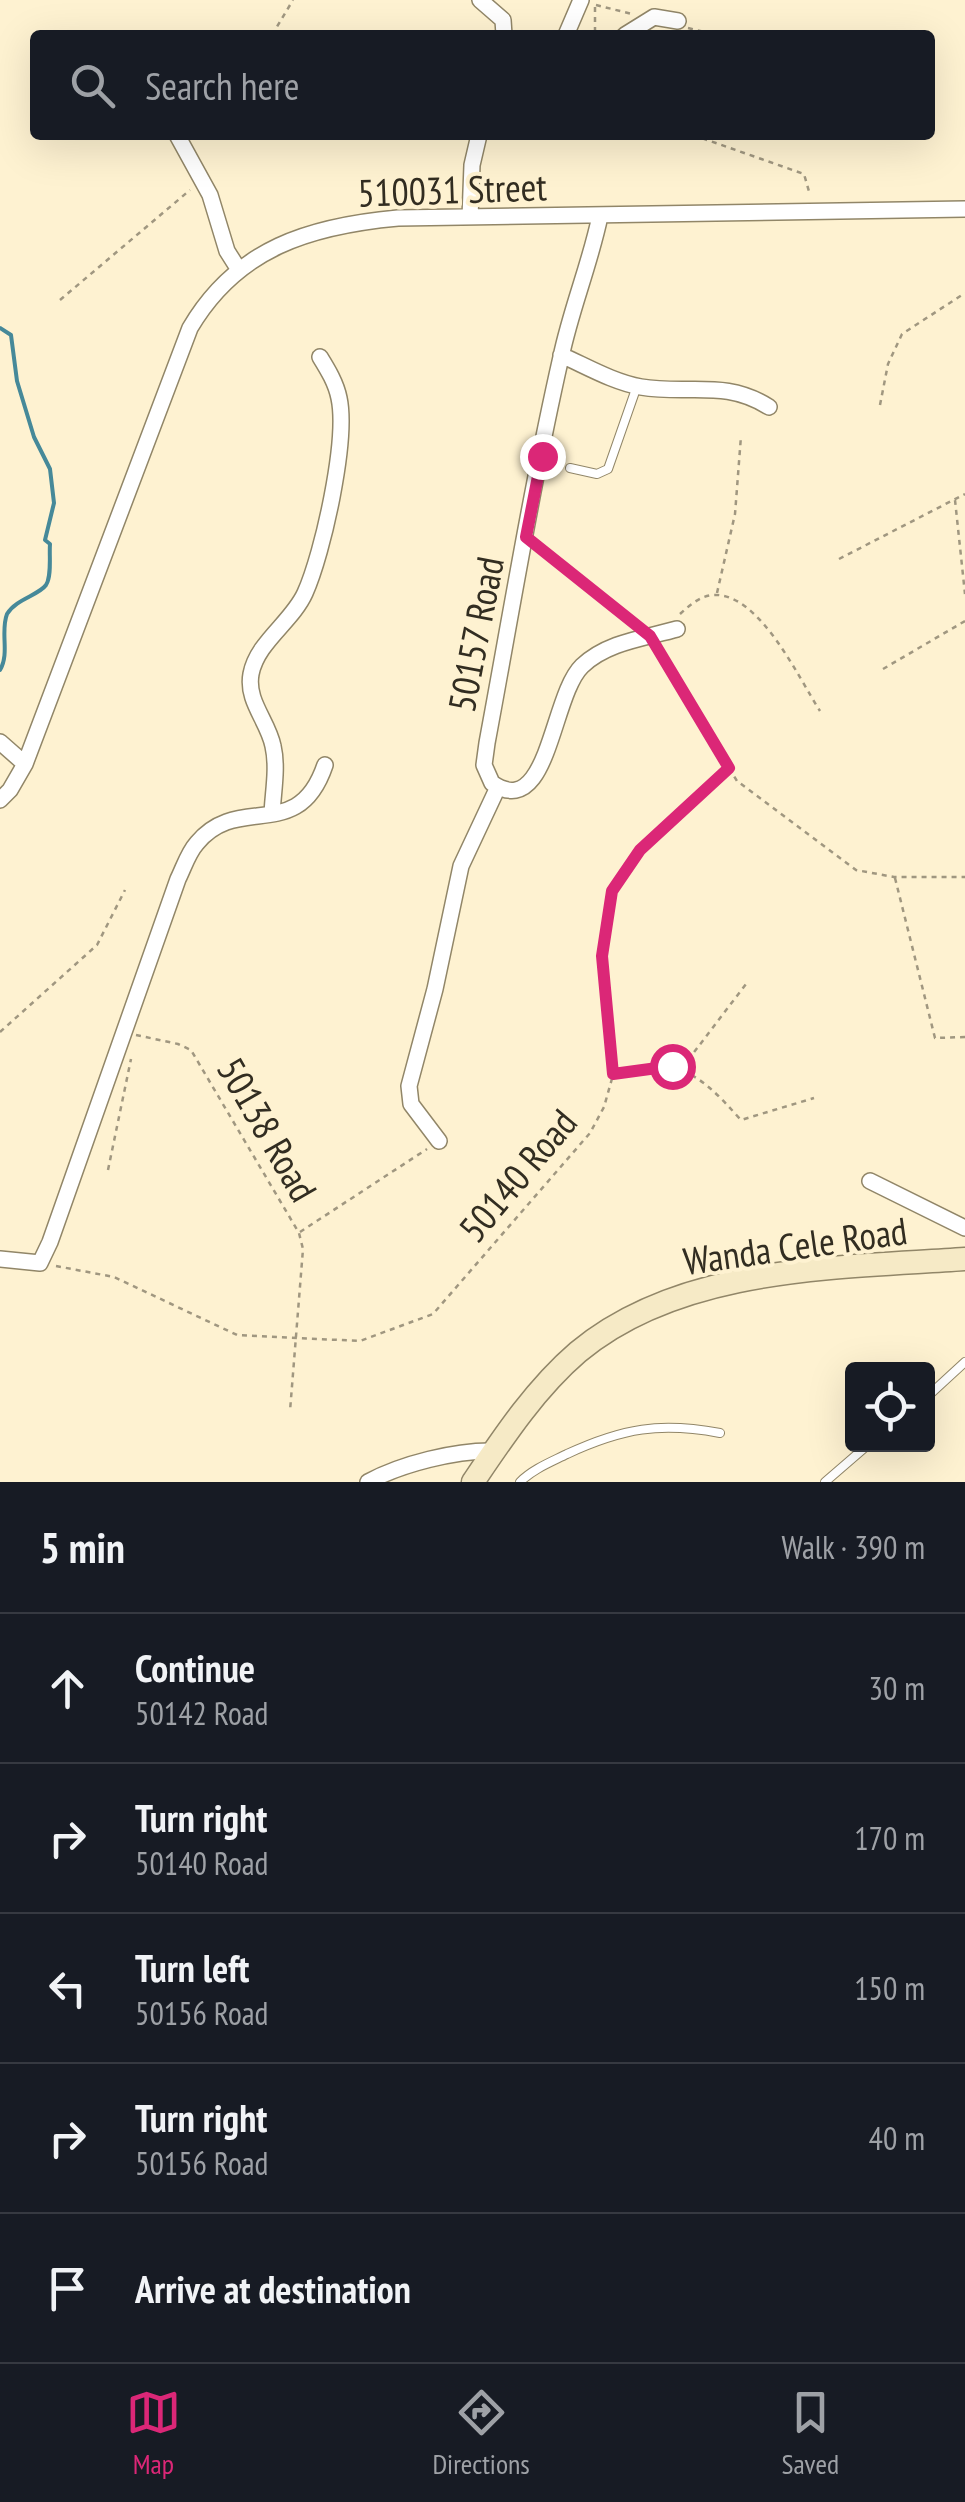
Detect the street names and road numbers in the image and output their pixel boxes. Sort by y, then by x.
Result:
street label: 510031 Street [357,161,548,217]
street label: 50157 Road [436,552,514,716]
street label: 50138 Road [207,1048,329,1210]
street label: 50140 Road [447,1099,587,1251]
street label: Wanda Cele Road [680,1205,910,1285]

